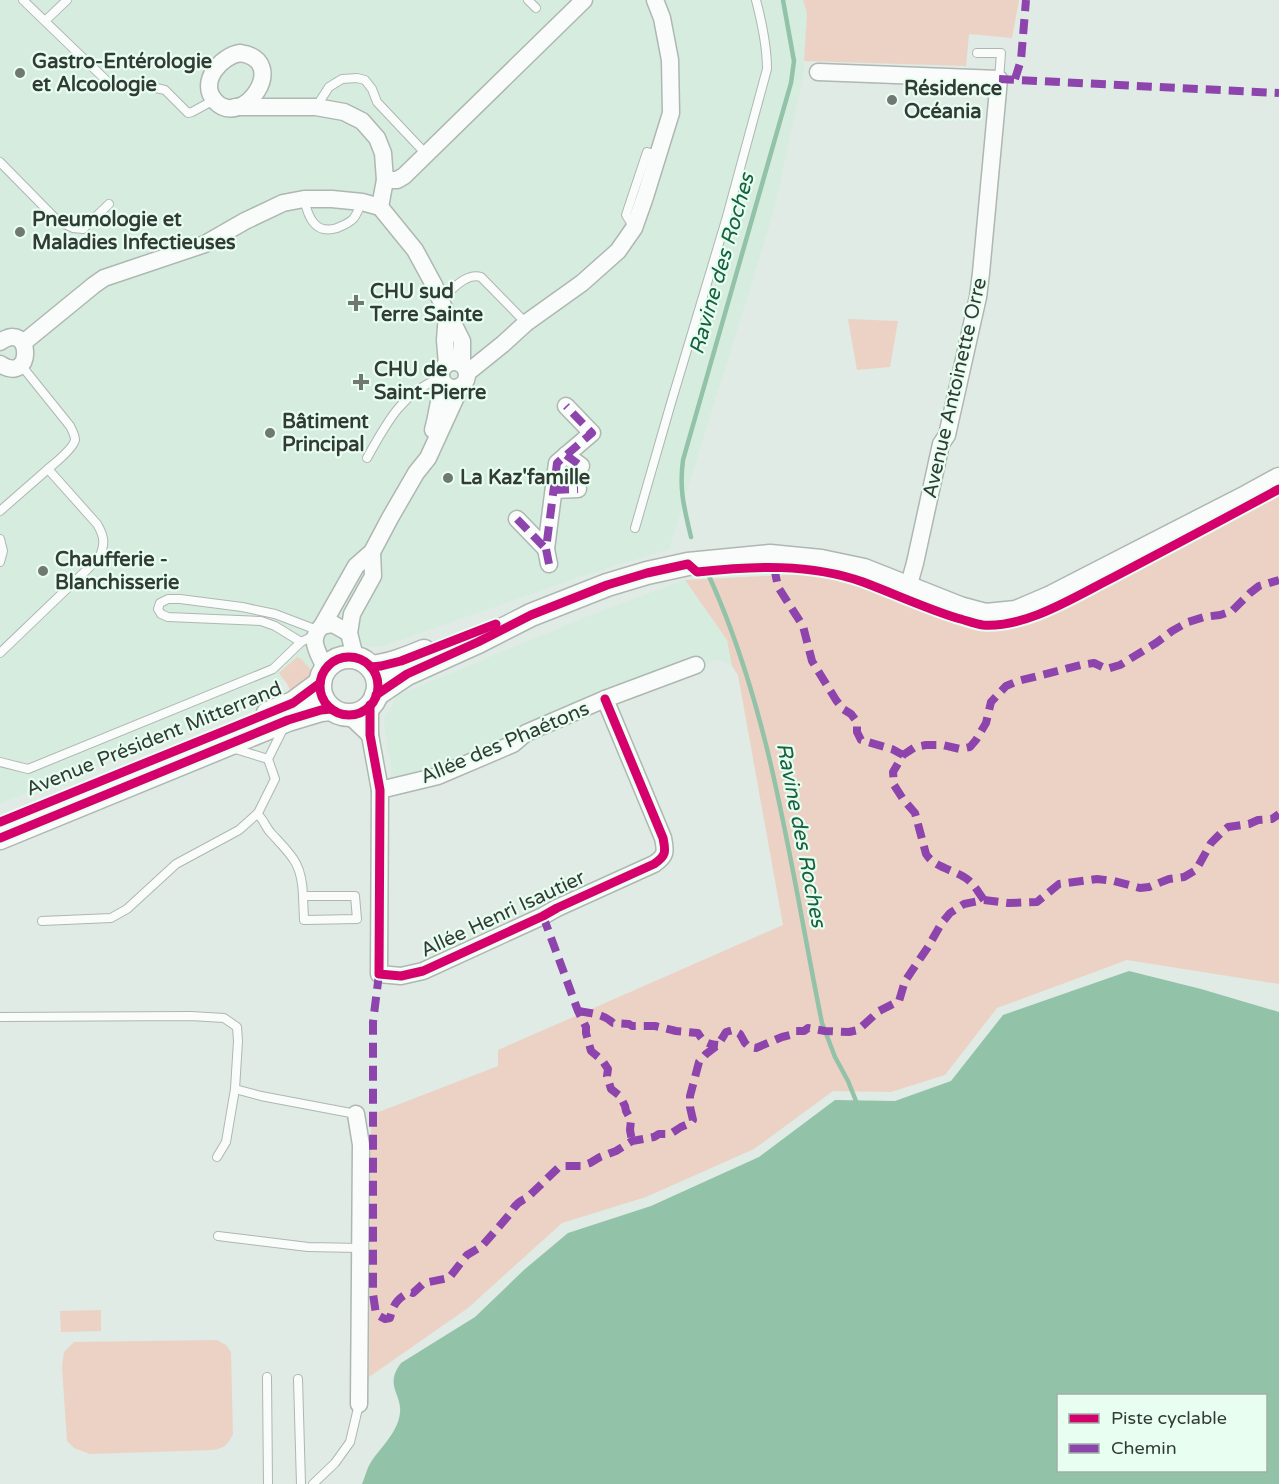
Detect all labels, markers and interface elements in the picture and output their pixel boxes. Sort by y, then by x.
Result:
place label: Gastro-Entérologie et Alcoologie [32,50,212,97]
marker: Gastro-Entérologie et Alcoologie [13,66,27,80]
place label: Résidence Océania [904,77,1002,124]
marker: Résidence Océania [885,93,899,107]
water label: Ravine des Roches [684,169,760,358]
place label: Pneumologie et Maladies Infectieuses [32,208,236,255]
marker: Pneumologie et Maladies Infectieuses [13,225,27,239]
street label: Avenue Antoinette Orre [918,275,992,501]
place label: CHU sud Terre Sainte [369,280,483,327]
marker: CHU sud Terre Sainte [347,294,365,312]
place label: CHU de Saint-Pierre [374,358,486,405]
marker: CHU de Saint-Pierre [352,373,370,391]
place label: Bâtiment Principal [282,410,369,457]
marker: Bâtiment Principal [263,426,277,440]
place label: La Kaz'famille [460,466,590,490]
marker: La Kaz'famille [441,471,455,485]
place label: Chaufferie - Blanchisserie [55,548,179,595]
marker: Chaufferie - Blanchisserie [36,564,50,578]
street label: Avenue Président Mitterrand [22,677,286,801]
street label: Allée des Phaétons [417,697,593,789]
water label: Ravine des Roches [771,741,832,931]
street label: Allée Henri Isautier [417,865,589,963]
legend [1057,1394,1267,1472]
text: Piste cyclable [1111,1407,1227,1429]
text: Chemin [1111,1437,1177,1459]

